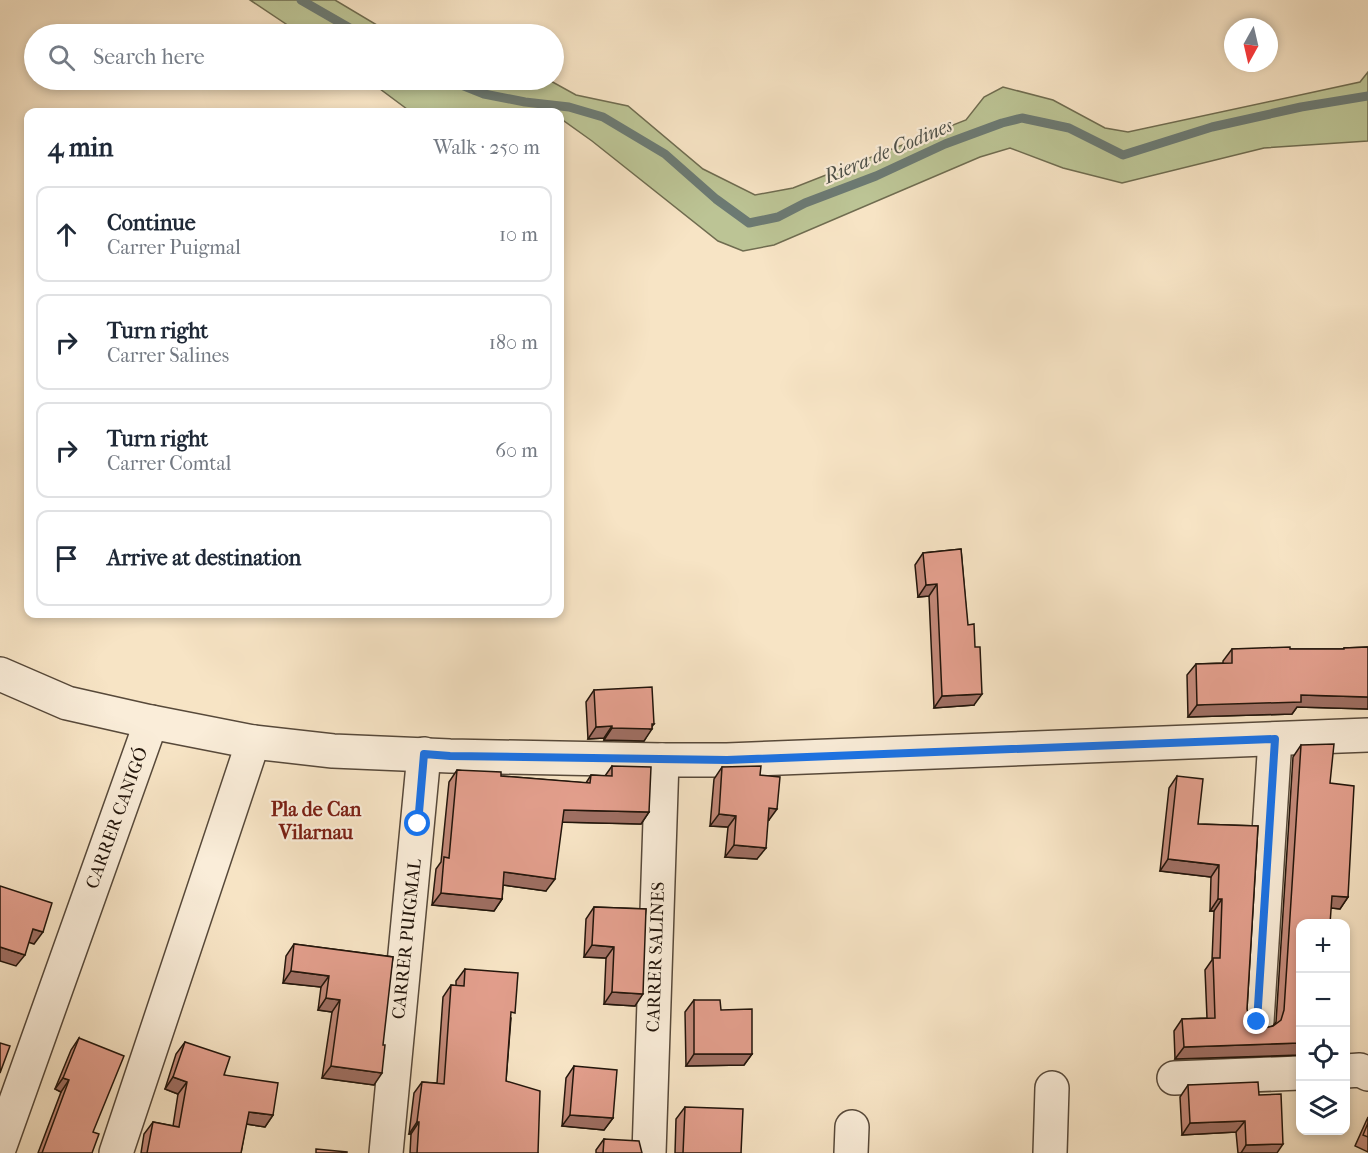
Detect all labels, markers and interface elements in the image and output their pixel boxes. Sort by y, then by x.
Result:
north arrow [1224,18,1278,72]
search box [24,24,564,90]
icon: search [45,41,78,74]
text: Search here [93,44,205,70]
water label: Riera de Codines [818,113,957,189]
text: 4 min [48,132,113,163]
text: Walk · 250 m [433,136,540,159]
text: Continue [107,210,196,236]
icon: ahead [50,218,83,251]
text: 10 m [499,223,538,246]
text: Carrer Puigmal [107,236,241,259]
text: Turn right [107,318,208,344]
icon: right [50,326,83,359]
text: 180 m [489,331,538,354]
text: Carrer Salines [107,344,229,367]
text: Turn right [107,426,208,452]
icon: right [50,434,83,467]
text: 60 m [495,439,538,462]
text: Carrer Comtal [107,452,231,475]
icon: arrive [50,542,83,575]
text: Arrive at destination [107,545,301,571]
street label: CARRER CANIGÓ [80,744,152,892]
district label: Pla de Can Vilarnau [271,798,362,844]
route start [404,810,430,836]
street label: CARRER PUIGMAL [388,858,426,1020]
street label: CARRER SALINES [643,881,669,1033]
map controls [1296,919,1350,1135]
button: + [1296,919,1350,973]
button: − [1296,973,1350,1027]
route end [1243,1008,1269,1034]
button: locate [1296,1027,1350,1081]
button: layers [1296,1081,1350,1135]

